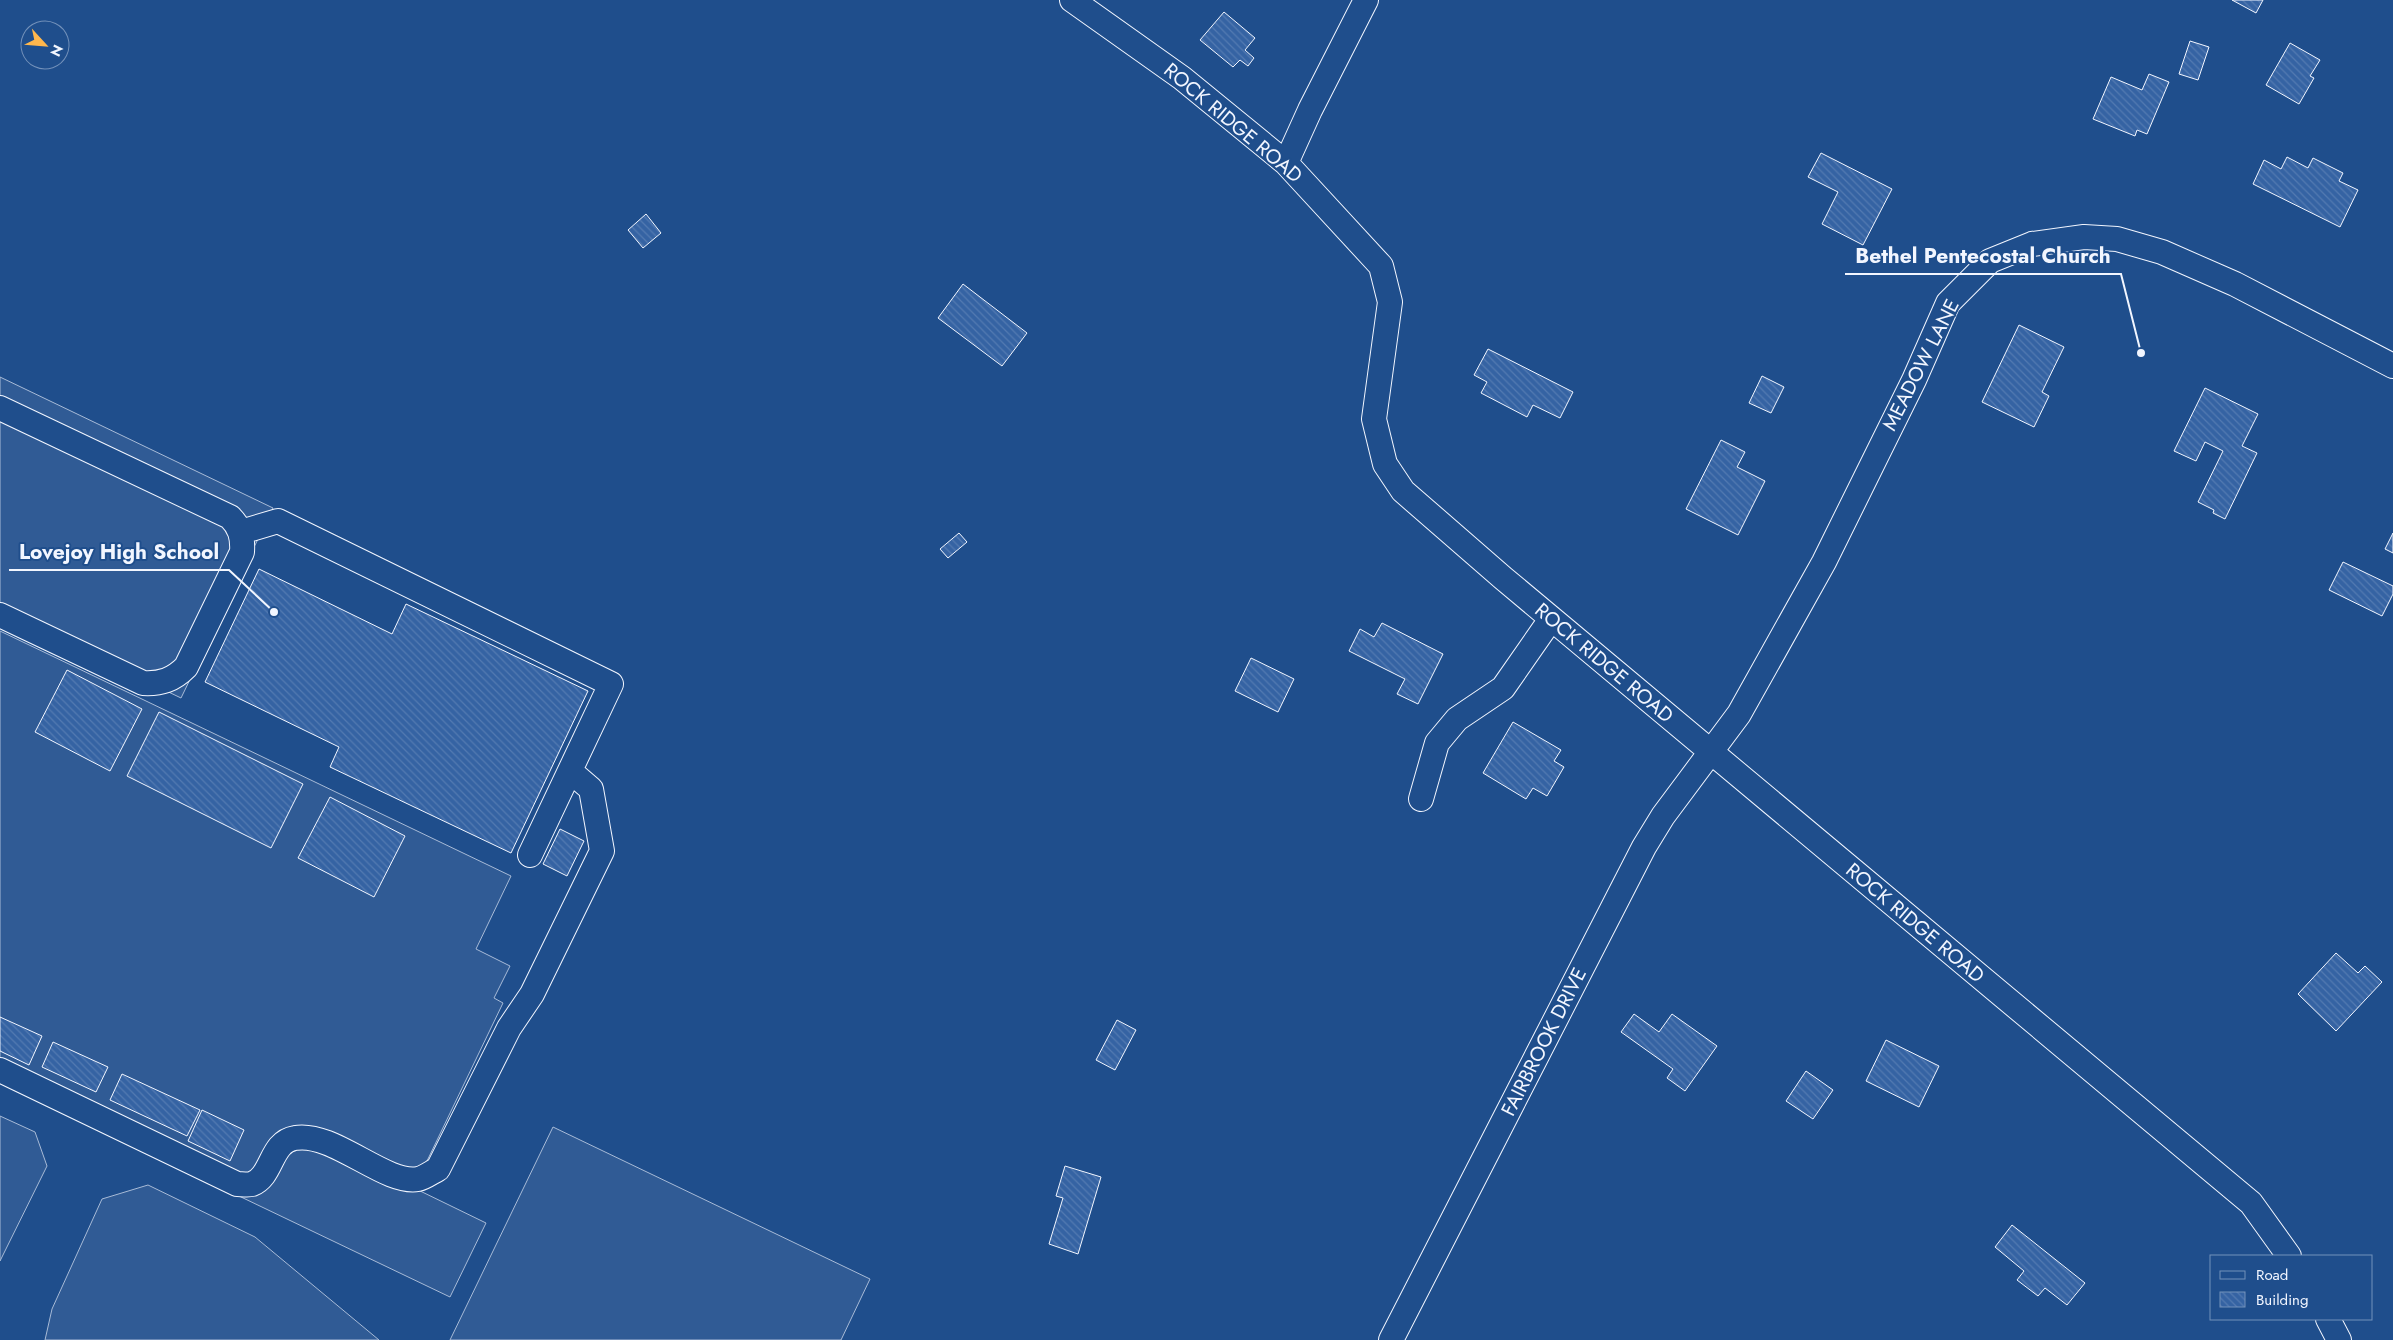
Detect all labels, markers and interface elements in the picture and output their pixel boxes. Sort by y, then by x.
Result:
north arrow [20,20,70,70]
text: N [45,41,68,60]
street label: ROCK RIDGE ROAD [1157,56,1309,190]
callout: Bethel Pentecostal Church [1845,238,2121,274]
text: Bethel Pentecostal Church [1855,241,2111,271]
street label: MEADOW LANE [1875,294,1967,436]
callout: Lovejoy High School [9,534,229,570]
text: Lovejoy High School [19,537,219,567]
street label: ROCK RIDGE ROAD [1528,596,1680,730]
street label: ROCK RIDGE ROAD [1839,856,1991,990]
street label: FAIRBROOK DRIVE [1494,963,1594,1121]
legend [2210,1255,2373,1320]
text: Road [2256,1264,2288,1286]
text: Building [2256,1289,2308,1311]

